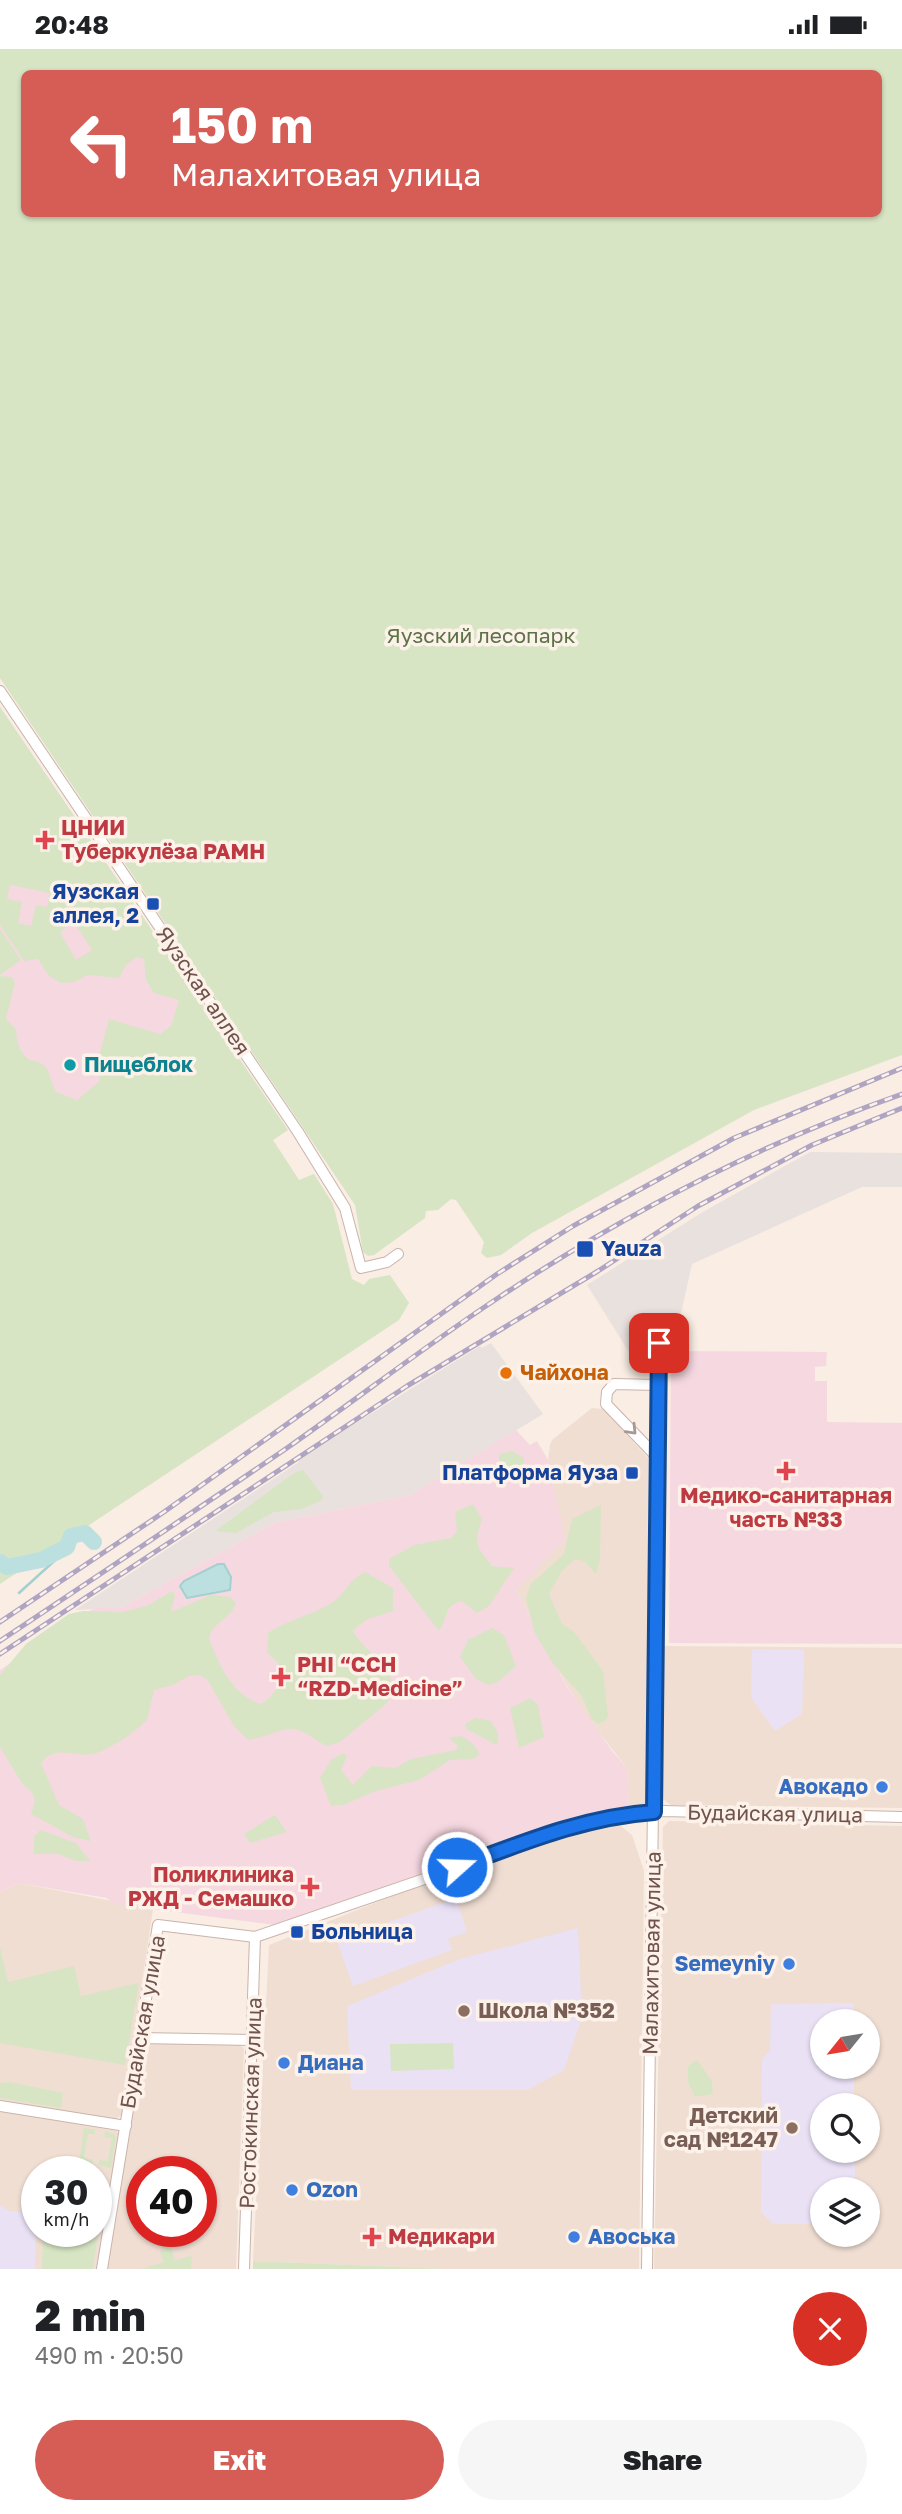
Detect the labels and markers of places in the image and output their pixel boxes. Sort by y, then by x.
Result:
place label: ЦНИИ Туберкулёза РАМН [61,814,265,864]
marker: ЦНИИ Туберкулёза РАМН [35,830,55,850]
place label: Яузская аллея, 2 [52,878,139,928]
marker: Яузская аллея, 2 [145,896,161,912]
place label: Пищеблок [84,1051,193,1077]
marker: Пищеблок [62,1057,78,1073]
place label: Yauza [601,1235,662,1261]
marker: Yauza [575,1239,595,1259]
pin [629,1313,689,1373]
place label: Чайхона [520,1359,609,1385]
marker: Чайхона [498,1365,514,1381]
place label: Платформа Яуза [442,1459,618,1485]
marker: Медико-санитарная часть №33 [776,1461,796,1481]
marker: Платформа Яуза [624,1465,640,1481]
place label: Медико-санитарная часть №33 [680,1482,892,1532]
place label: PHI “CCH “RZD-Medicine” [297,1651,463,1701]
marker: PHI “CCH “RZD-Medicine” [271,1667,291,1687]
place label: Авокадо [779,1773,868,1799]
marker: Авокадо [874,1779,890,1795]
place label: Поликлиника РЖД - Семашко [128,1861,294,1911]
marker: Поликлиника РЖД - Семашко [300,1877,320,1897]
place label: Больница [311,1918,413,1944]
marker: Больница [289,1924,305,1940]
place label: Semeyniy [675,1950,775,1976]
marker: Semeyniy [781,1956,797,1972]
place label: Школа №352 [478,1997,615,2023]
marker: Школа №352 [456,2003,472,2019]
place label: Диана [298,2049,364,2075]
marker: Диана [276,2055,292,2071]
place label: Детский сад №1247 [664,2102,778,2152]
marker: Детский сад №1247 [784,2120,800,2136]
place label: Ozon [306,2176,358,2202]
marker: Ozon [284,2182,300,2198]
place label: Медикари [388,2223,495,2249]
place label: Авоська [588,2223,675,2249]
marker: Медикари [362,2227,382,2247]
marker: Авоська [566,2229,582,2245]

